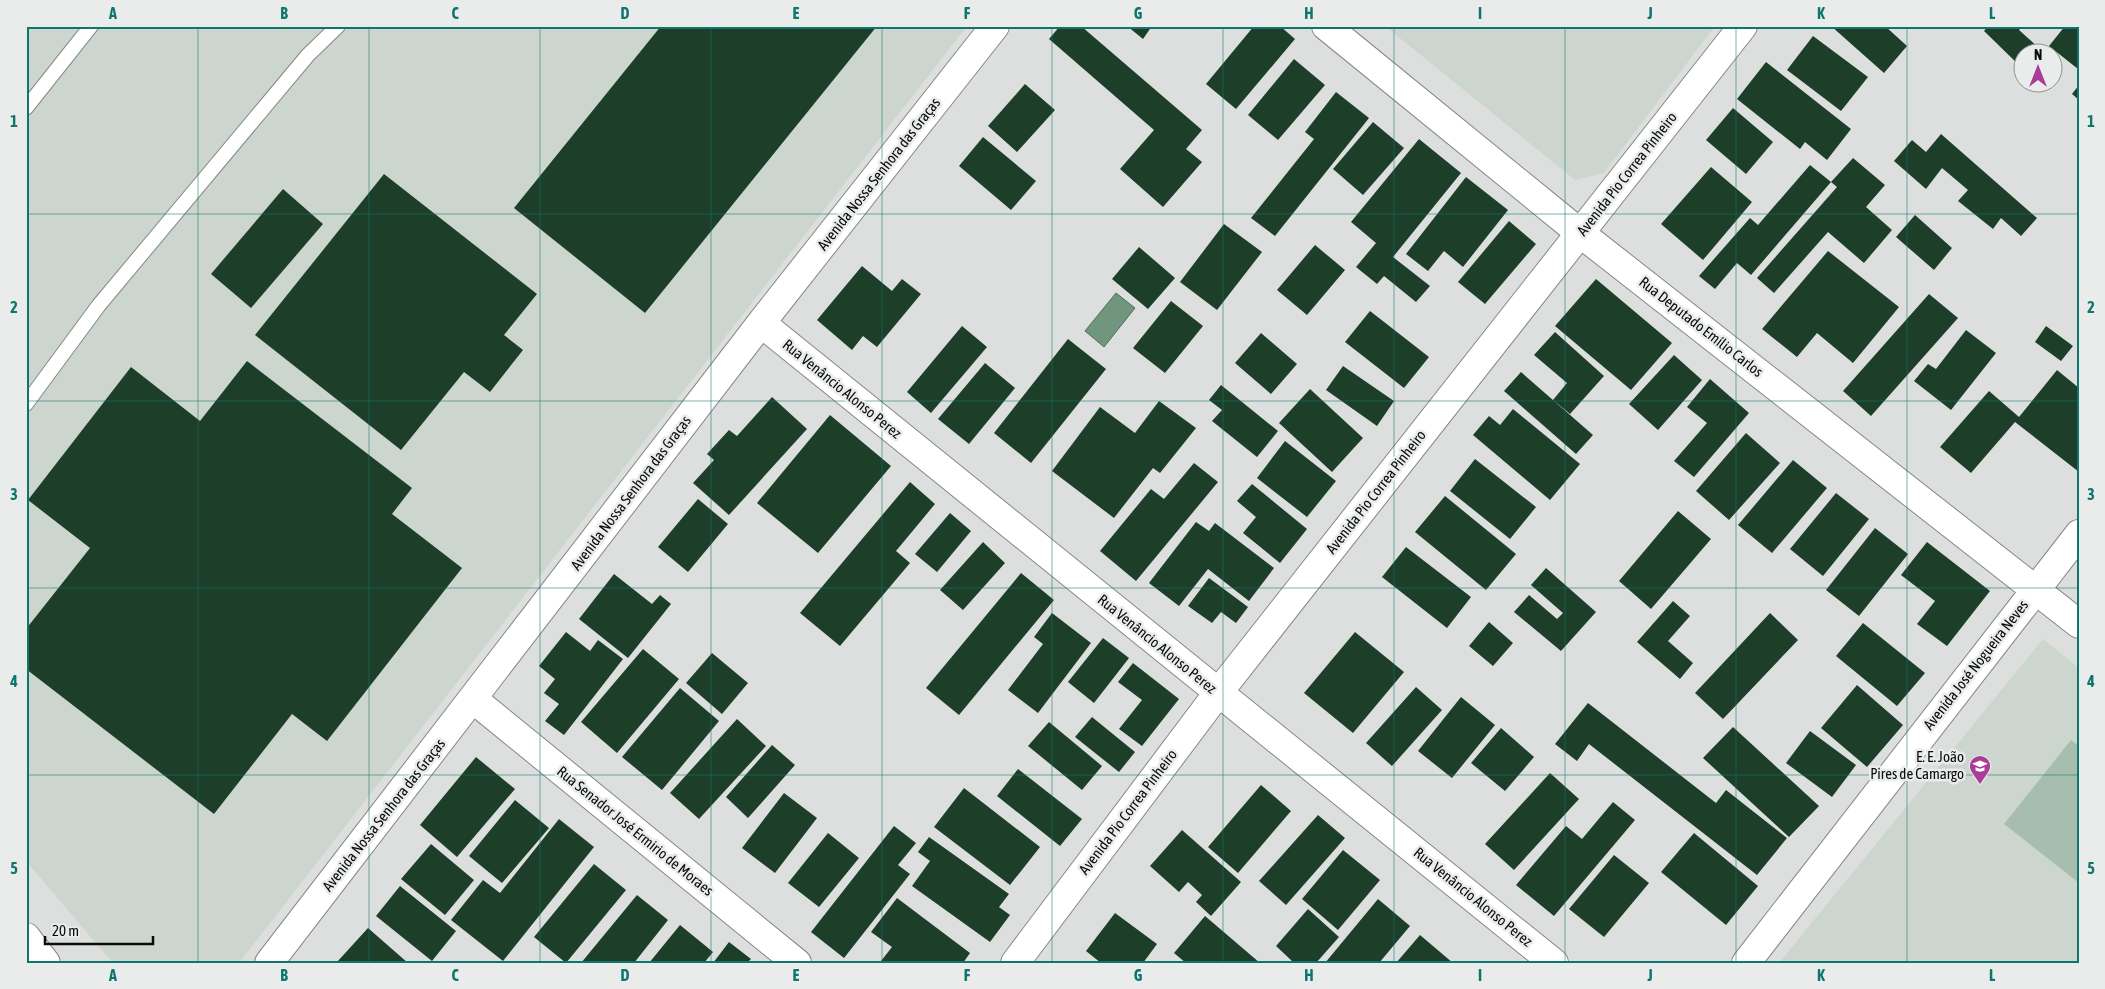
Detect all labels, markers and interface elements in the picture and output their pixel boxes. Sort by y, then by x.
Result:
text: A [108,4,117,22]
text: B [280,4,288,22]
text: C [451,4,459,22]
text: D [621,4,630,22]
text: E [793,4,800,22]
text: F [964,4,971,22]
text: G [1134,4,1143,22]
text: H [1304,4,1314,22]
text: I [1478,4,1482,22]
text: J [1646,4,1653,22]
text: K [1817,4,1825,22]
text: L [1989,4,1996,22]
north arrow [2012,42,2062,92]
text: N [2034,47,2042,63]
street label: Avenida Nossa Senhora das Graças [814,94,943,253]
street label: Avenida Pio Correa Pinheiro [1573,109,1680,239]
text: 1 [10,112,18,130]
text: 1 [2087,112,2095,130]
street label: Rua Deputado Emílio Carlos [1636,273,1767,380]
text: 2 [10,298,18,316]
text: 2 [2087,298,2095,316]
street label: Rua Venâncio Alonso Perez [780,336,906,442]
street label: Avenida Nossa Senhora das Graças [567,412,694,573]
street label: Avenida Pio Correa Pinheiro [1322,427,1429,557]
text: 3 [10,485,18,503]
text: 3 [2087,485,2095,503]
street label: Rua Venâncio Alonso Perez [1095,591,1221,697]
street label: Avenida José Nogueira Neves [1920,597,2031,733]
text: 4 [9,672,18,690]
text: 4 [2086,672,2095,690]
street label: Avenida Nossa Senhora das Graças [319,735,448,894]
street label: Avenida Pio Correa Pinheiro [1075,746,1180,877]
place label: E. E. João Pires de Camargo [1870,748,1964,782]
school or university icon: E. E. João Pires de Camargo [1968,754,1992,785]
street label: Rua Senador José Ermirio de Moraes [554,762,717,899]
street label: Rua Venâncio Alonso Perez [1411,844,1537,950]
text: 5 [10,859,18,877]
text: 5 [2087,859,2095,877]
scale bar [45,914,152,946]
text: 20 m [52,922,79,939]
text: A [108,966,117,984]
text: B [280,966,288,984]
text: C [451,966,459,984]
text: D [621,966,630,984]
text: E [793,966,800,984]
text: F [964,966,971,984]
text: G [1134,966,1143,984]
text: H [1304,966,1314,984]
text: I [1478,966,1482,984]
text: J [1646,966,1653,984]
text: K [1817,966,1825,984]
text: L [1989,966,1996,984]

